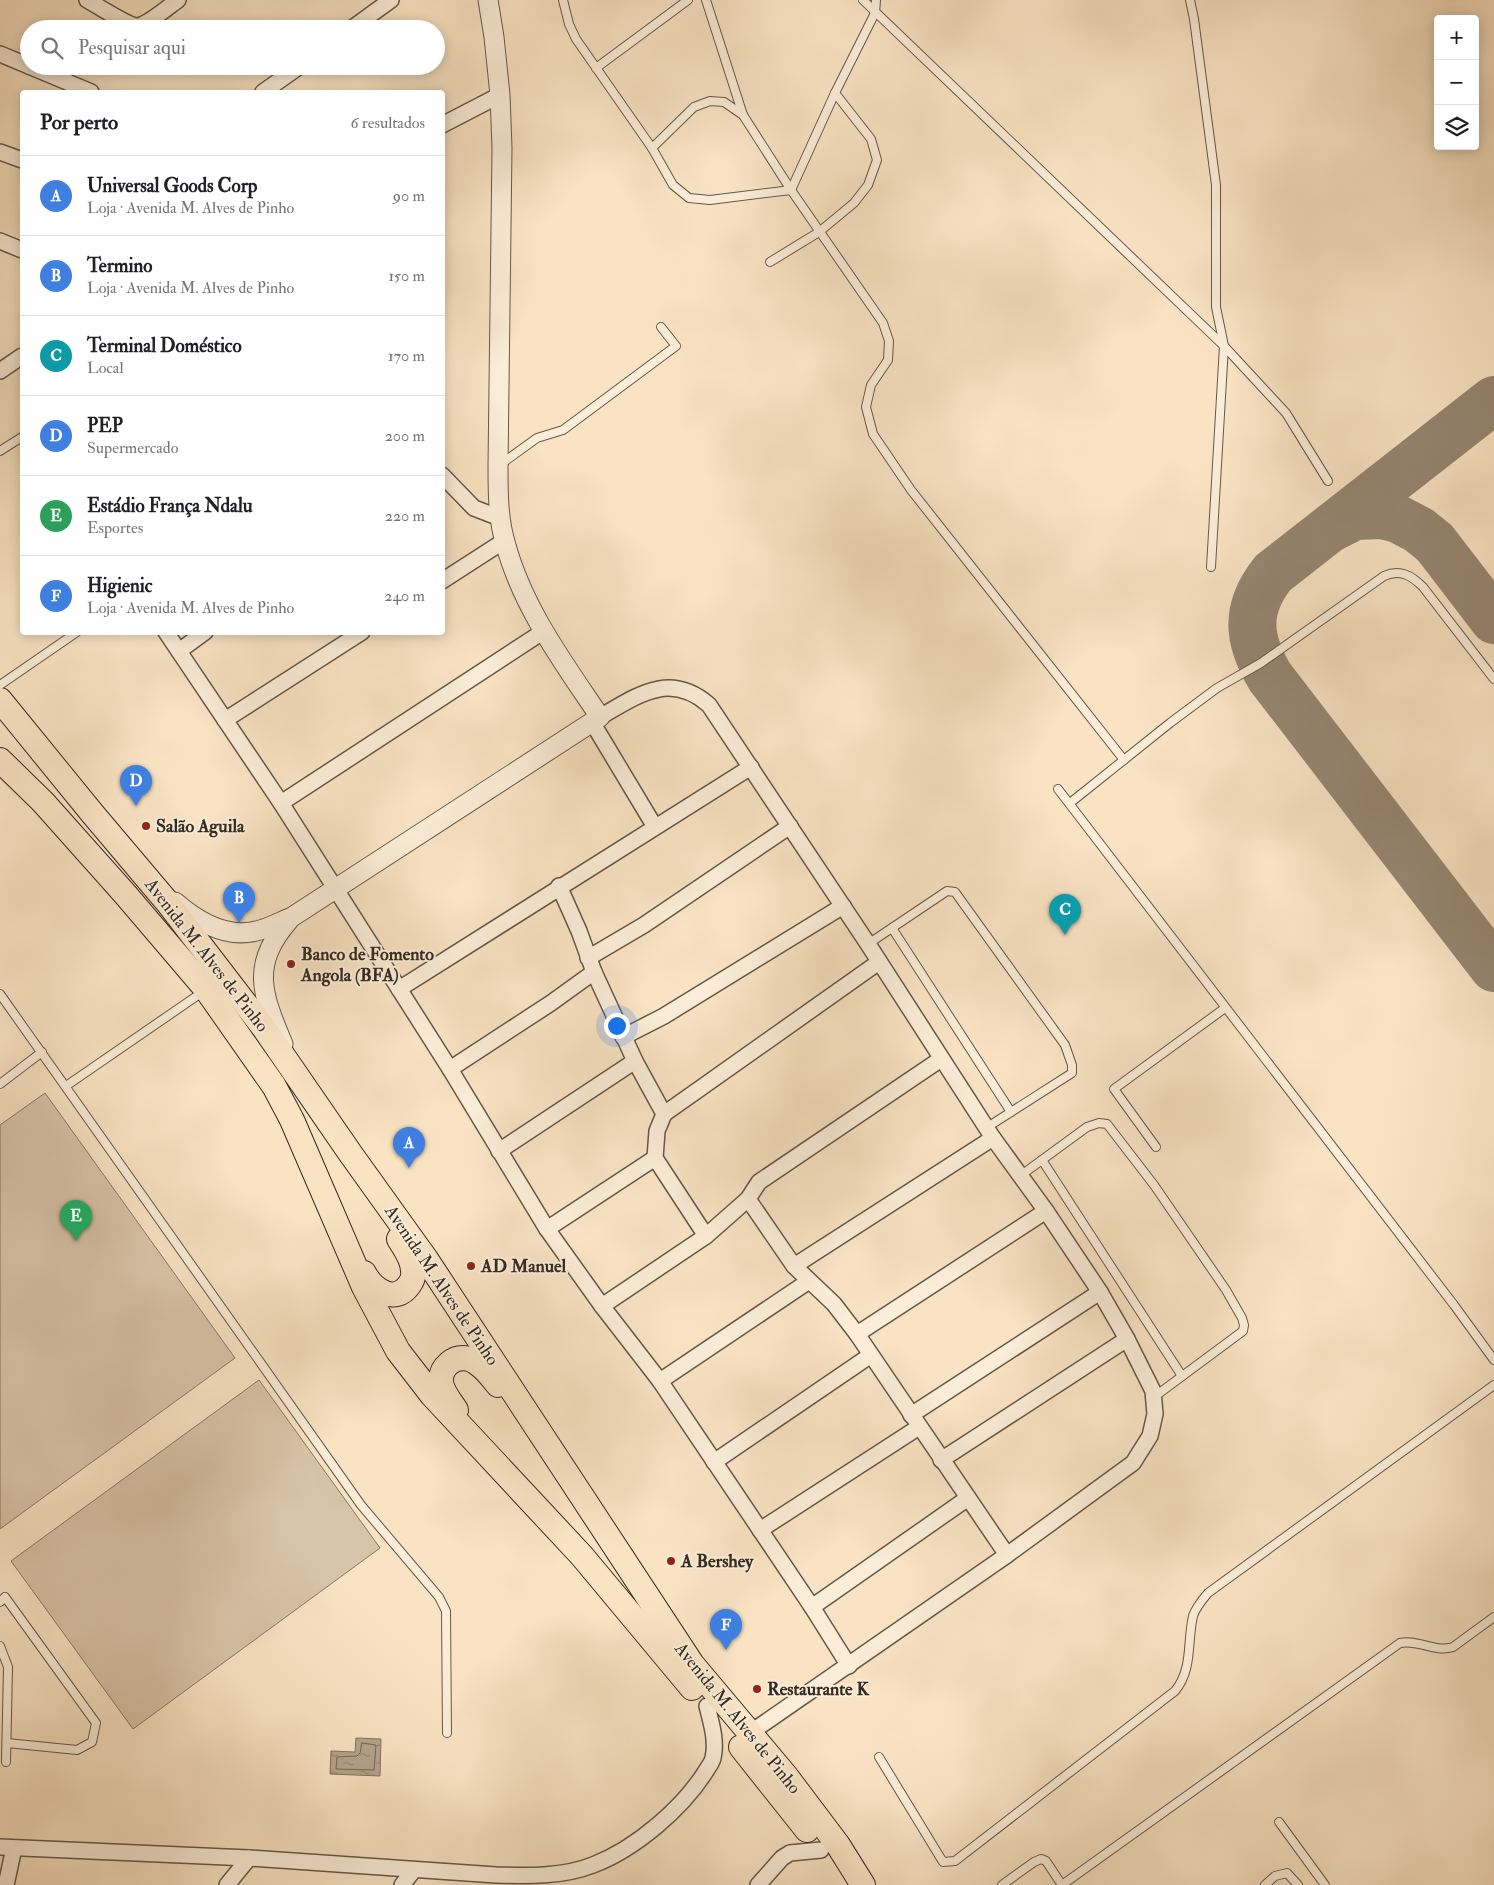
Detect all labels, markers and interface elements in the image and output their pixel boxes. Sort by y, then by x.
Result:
map controls [1434,15,1479,150]
button: + [1434,15,1479,60]
search box [20,20,445,75]
icon: search [38,34,66,62]
text: Pesquisar aqui [78,36,186,60]
button: − [1434,60,1479,105]
button: layers [1434,105,1479,150]
text: Por perto [40,109,118,136]
text: 6 resultados [350,113,425,133]
text: Universal Goods Corp [87,174,257,198]
text: A [51,186,61,206]
text: 90 m [393,186,425,206]
text: Loja · Avenida M. Alves de Pinho [87,198,294,218]
text: Termino [87,254,152,278]
text: B [51,266,61,286]
text: 150 m [388,266,425,286]
text: Loja · Avenida M. Alves de Pinho [87,278,294,298]
text: Terminal Doméstico [87,334,242,358]
text: C [50,346,62,366]
text: 170 m [388,346,425,366]
text: Local [87,358,124,378]
text: PEP [87,414,123,438]
text: D [49,426,63,446]
text: 200 m [385,426,425,446]
text: Supermercado [87,438,178,458]
text: Estádio França Ndalu [87,494,253,518]
text: E [50,506,62,526]
text: 220 m [385,506,425,526]
text: Esportes [87,518,143,538]
text: Higienic [87,574,152,598]
text: F [51,586,61,606]
text: 240 m [384,586,425,606]
text: Loja · Avenida M. Alves de Pinho [87,598,294,618]
pin: D [120,765,152,806]
place label: Salão Aguila [156,815,245,838]
marker: Salão Aguila [140,820,152,832]
street label: Avenida M. Alves de Pinho [139,873,274,1037]
pin: B [223,882,255,923]
pin: C [1049,894,1081,935]
place label: Banco de Fomento Angola (BFA) [300,943,434,987]
marker: Banco de Fomento Angola (BFA) [285,958,297,970]
your location [604,1013,630,1039]
pin: A [393,1127,425,1168]
pin: E [60,1200,92,1241]
street label: Avenida M. Alves de Pinho [379,1200,504,1370]
place label: AD Manuel [480,1255,567,1278]
marker: AD Manuel [465,1260,477,1272]
place label: A Bershey [680,1550,754,1573]
marker: A Bershey [665,1555,677,1567]
pin: F [710,1609,742,1650]
street label: Avenida M. Alves de Pinho [669,1637,806,1799]
place label: Restaurante K [767,1678,870,1701]
marker: Restaurante K [751,1683,763,1695]

